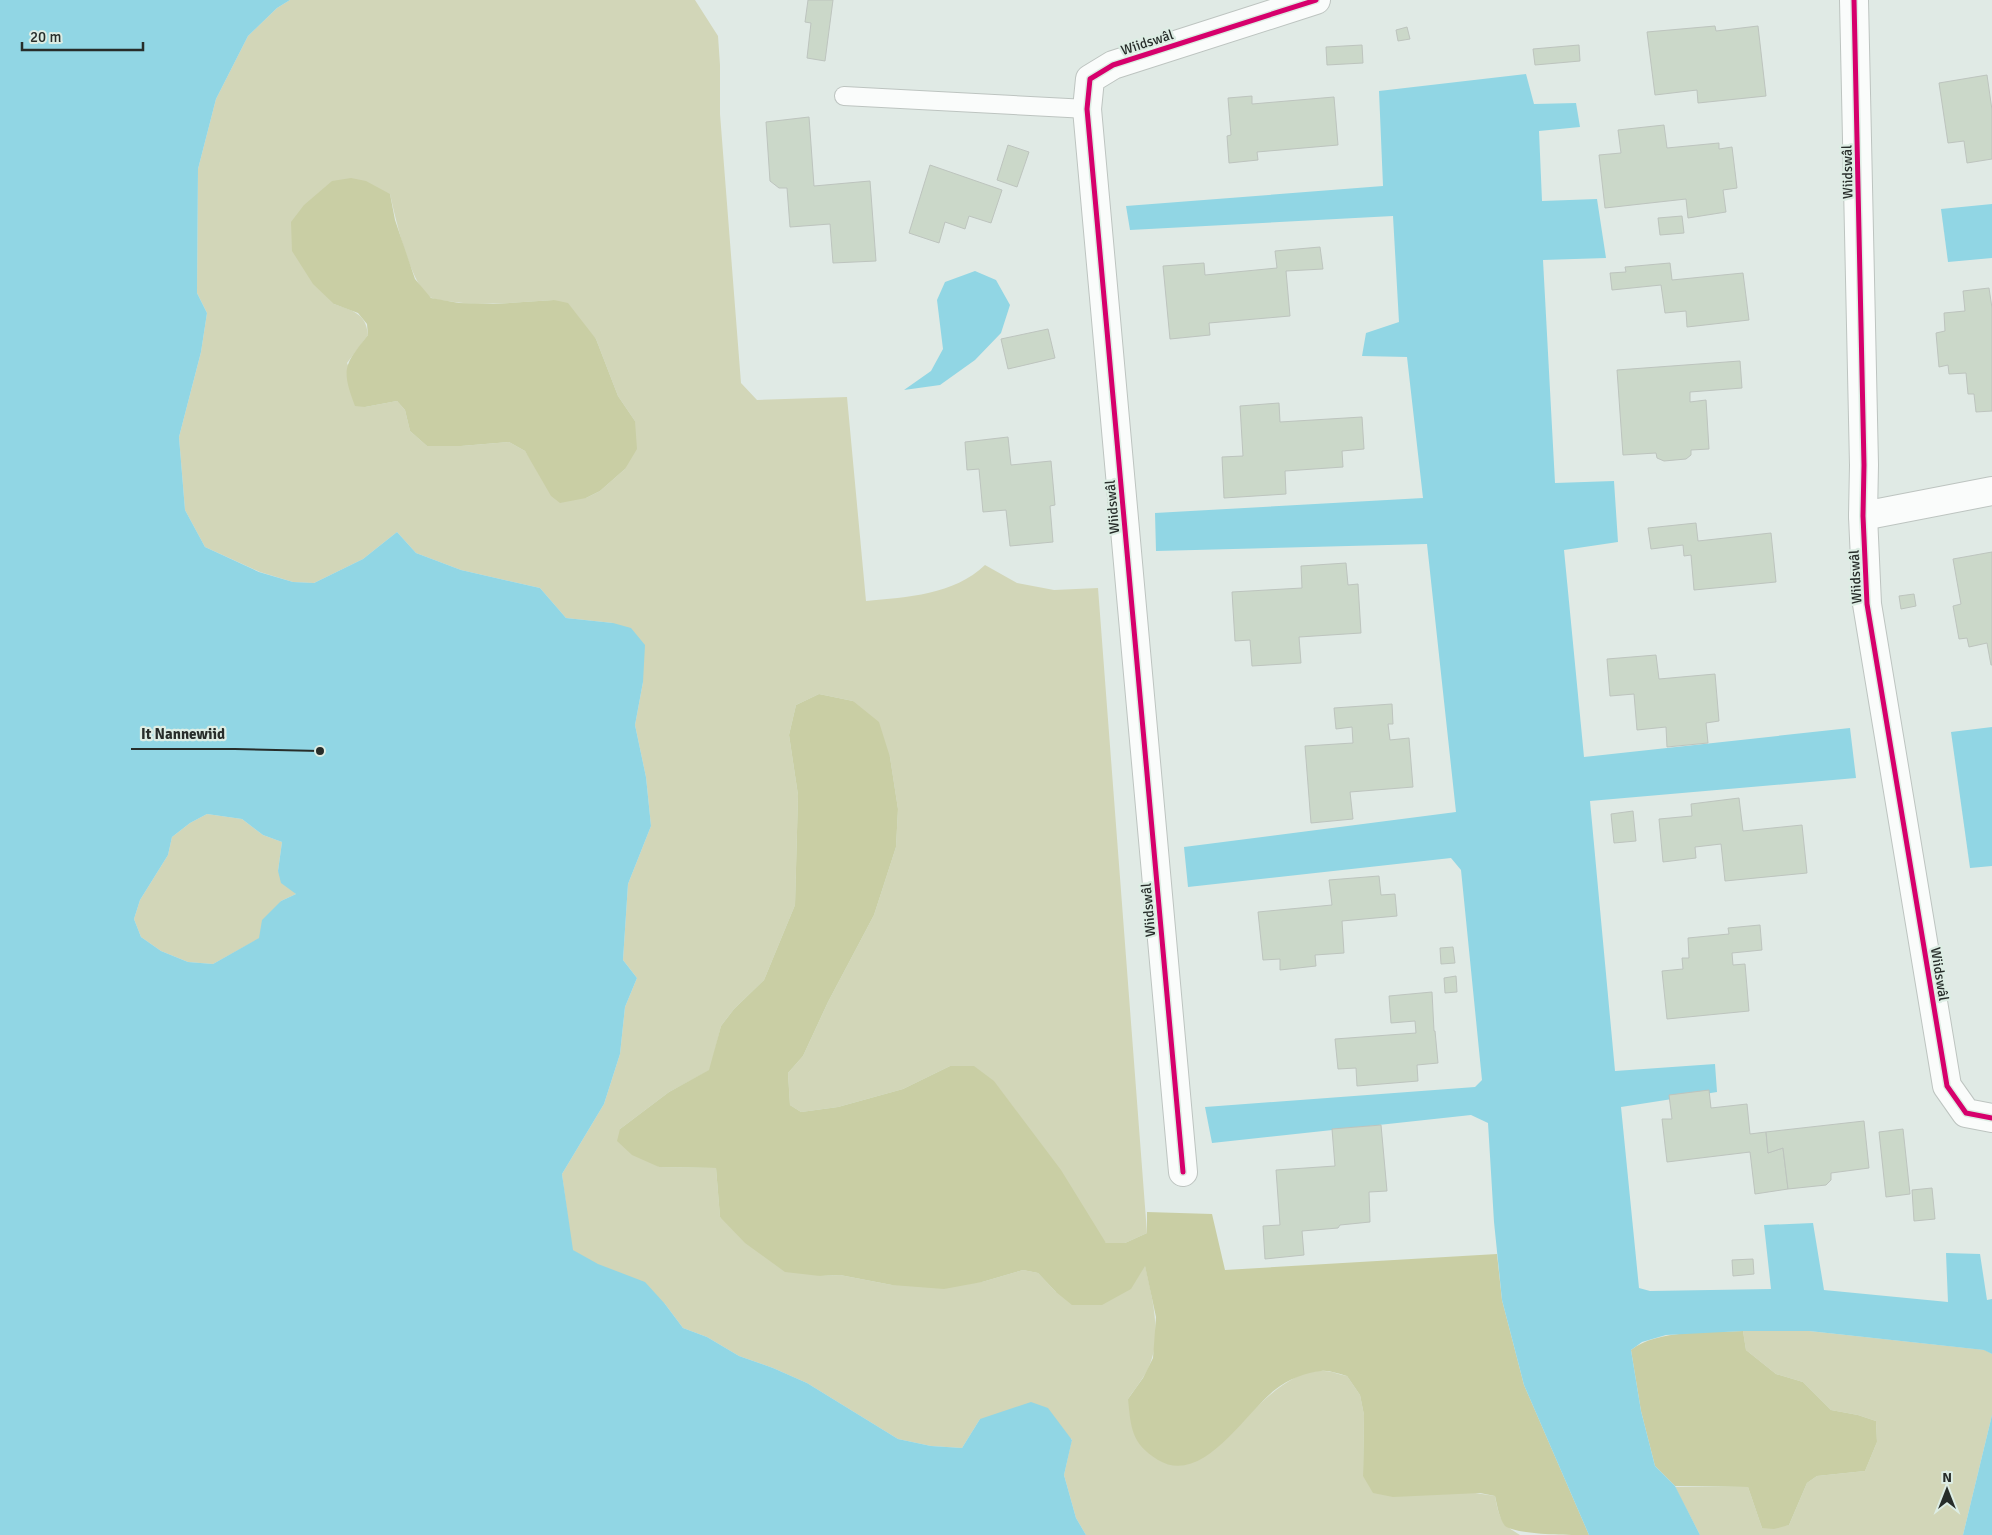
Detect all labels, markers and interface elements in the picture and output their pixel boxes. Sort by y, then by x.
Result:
scale bar [22,20,144,52]
street label: Wiidswâl [1119,26,1176,59]
text: 20 m [30,28,61,46]
street label: Wiidswâl [1839,145,1856,199]
street label: Wiidswâl [1102,479,1123,535]
street label: Wiidswâl [1846,549,1865,604]
callout: It Nannewiid [131,719,235,749]
text: It Nannewiid [141,725,225,743]
street label: Wiidswâl [1138,882,1159,938]
street label: Wiidswâl [1927,946,1952,1002]
north arrow [1922,1465,1972,1515]
text: N [1942,1469,1952,1486]

